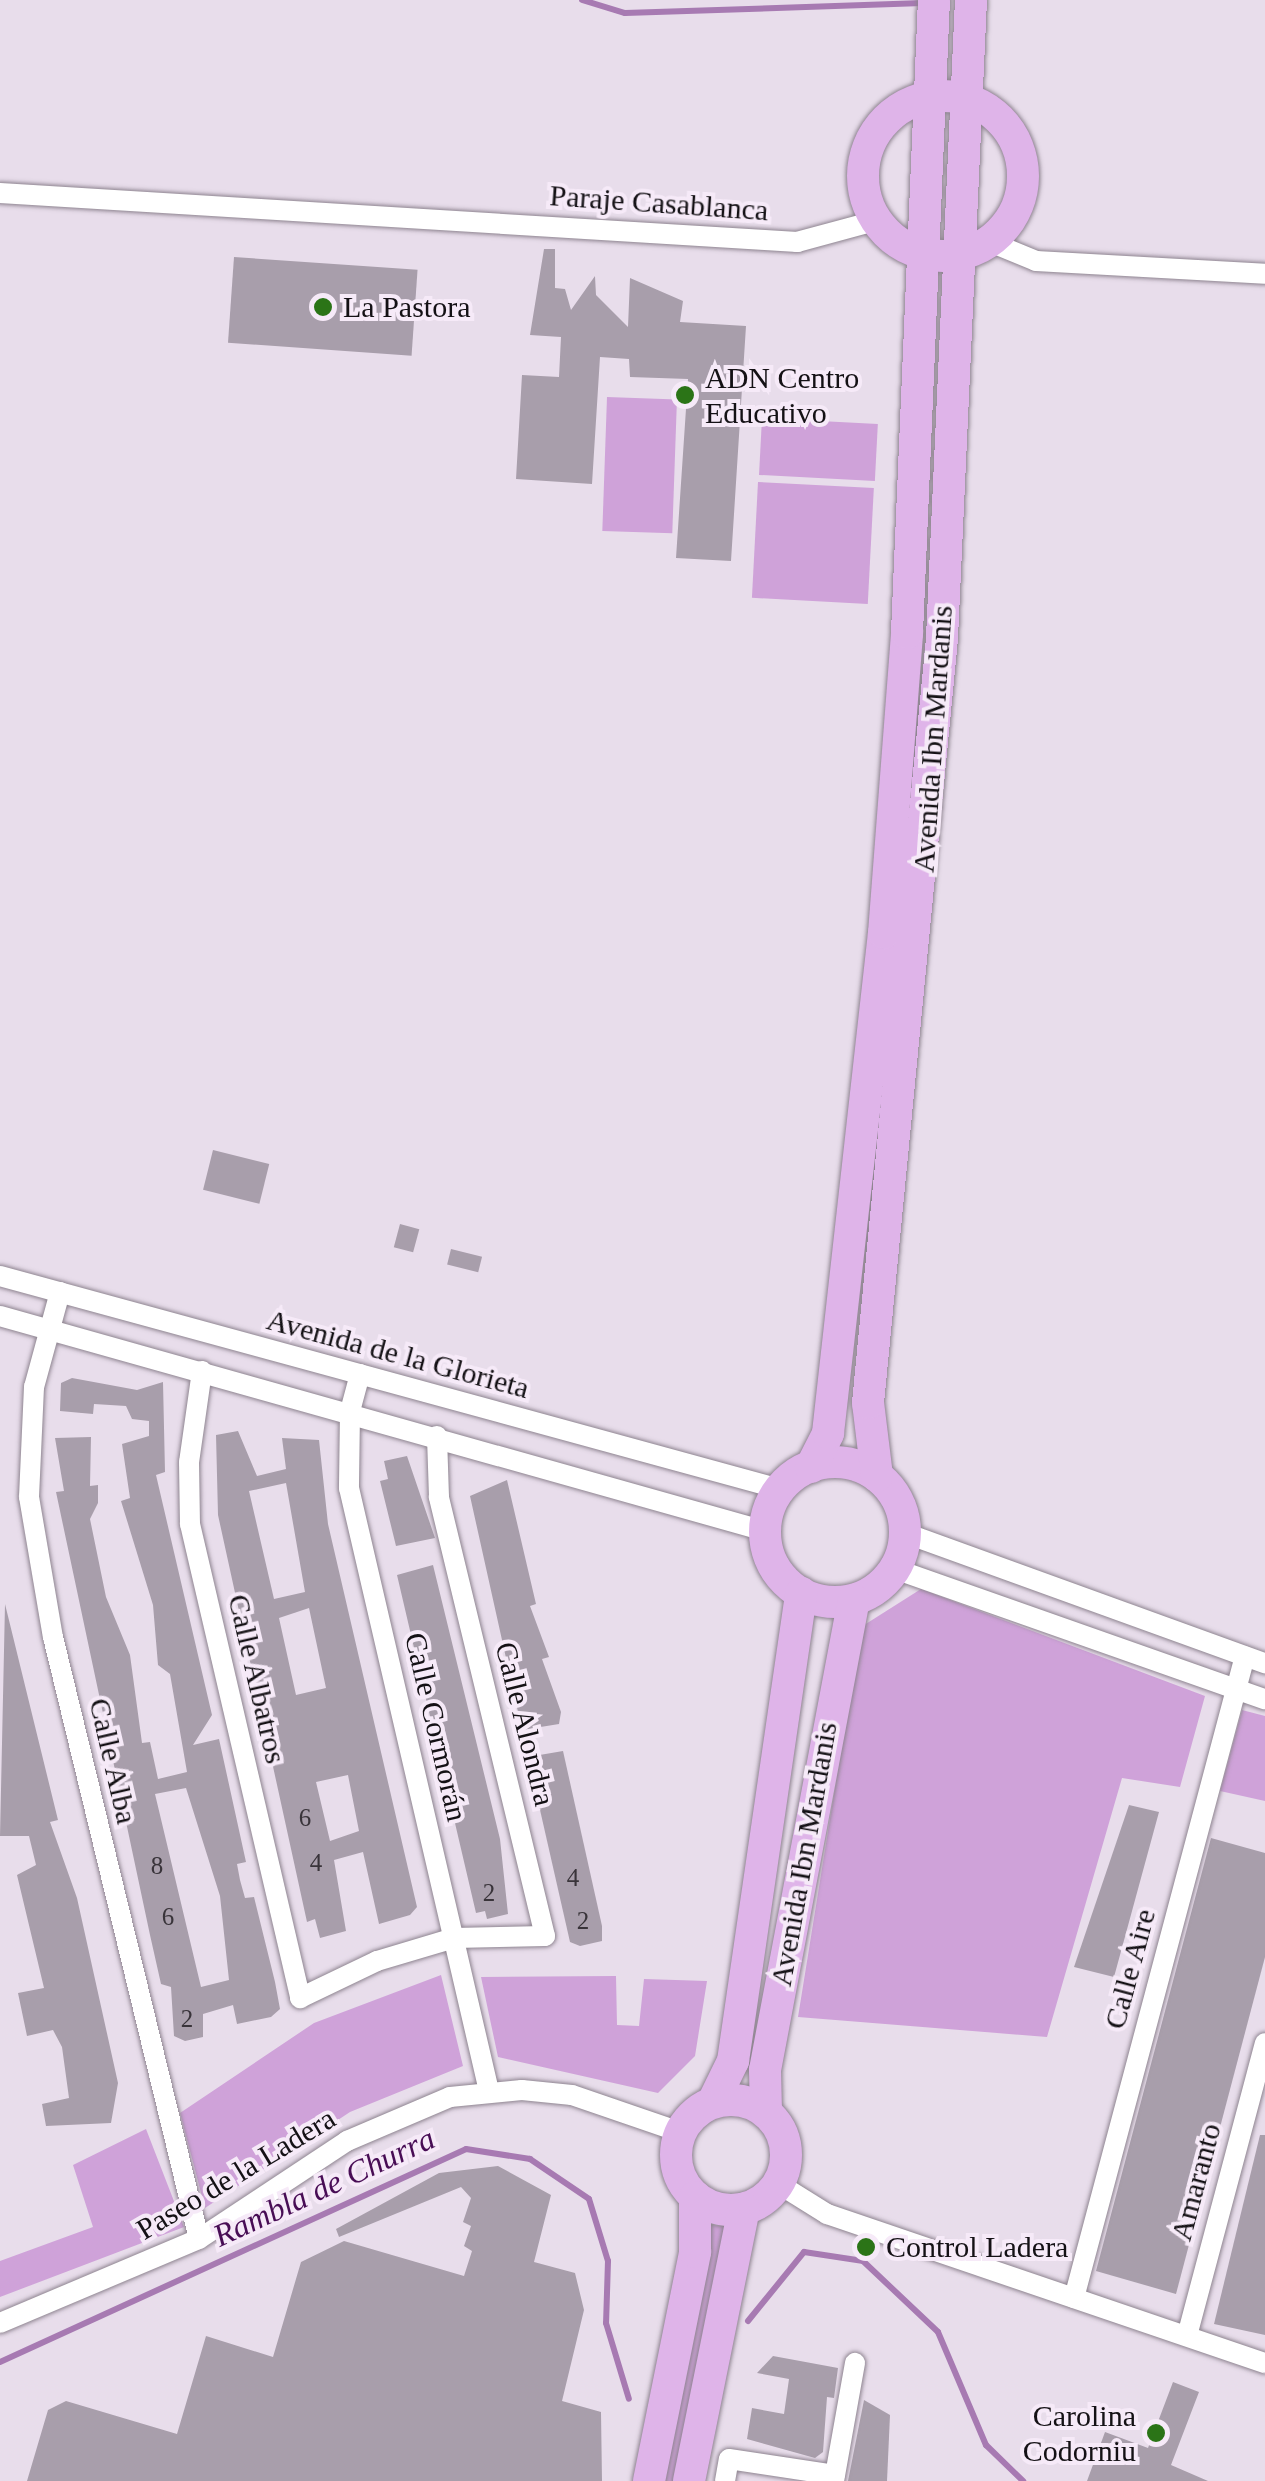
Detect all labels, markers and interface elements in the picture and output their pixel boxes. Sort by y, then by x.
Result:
street label: Paraje Casablanca [548,177,770,229]
place label: La Pastora [343,289,470,325]
marker: La Pastora [312,296,334,318]
place label: ADN Centro Educativo [705,360,859,430]
marker: ADN Centro Educativo [674,384,696,406]
street label: Avenida Ibn Mardanis [906,604,960,874]
street label: Avenida de la Glorieta [263,1302,533,1406]
street label: Calle Albatros [220,1590,294,1768]
street label: Calle Cormorán [397,1629,475,1825]
street label: Calle Alondra [487,1638,563,1810]
street label: Calle Alba [81,1694,145,1828]
street label: Avenida Ibn Mardanis [763,1719,845,1989]
house number: 6 [299,1803,311,1833]
house number: 4 [310,1848,322,1878]
house number: 8 [151,1851,163,1881]
house number: 4 [567,1863,579,1893]
house number: 2 [483,1878,495,1908]
house number: 6 [162,1902,174,1932]
street label: Calle Aire [1097,1904,1163,2034]
house number: 2 [577,1906,589,1936]
house number: 2 [181,2004,193,2034]
street label: Paseo de la Ladera [130,2100,342,2248]
water label: Rambla de Churra [207,2119,441,2255]
street label: Amaranto [1163,2119,1229,2245]
place label: Control Ladera [886,2229,1068,2265]
marker: Control Ladera [855,2236,877,2258]
place label: Carolina Codorniu [1023,2398,1136,2468]
marker: Carolina Codorniu [1145,2422,1167,2444]

